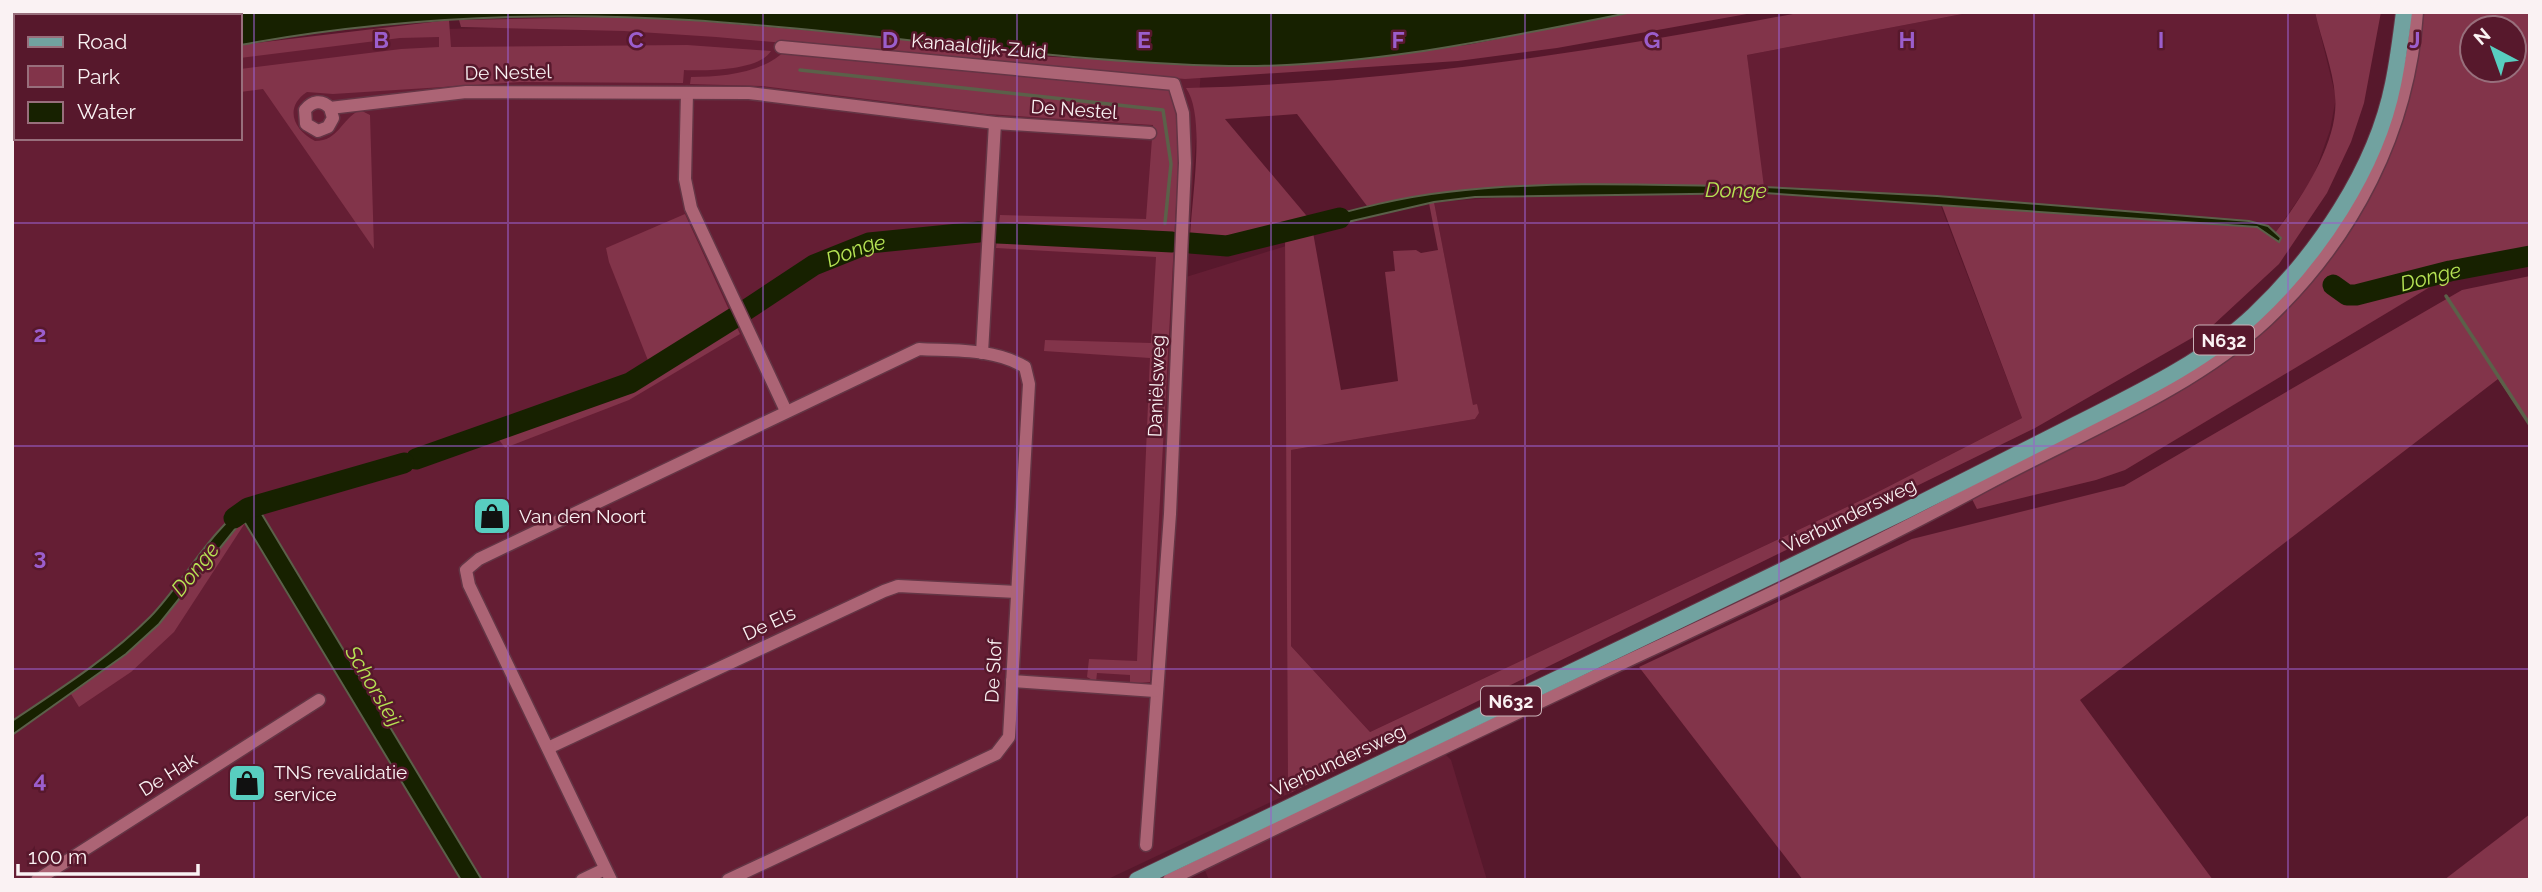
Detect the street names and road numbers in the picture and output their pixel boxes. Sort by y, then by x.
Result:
street label: Kanaaldijk-Zuid [910,29,1048,63]
street label: De Nestel [464,60,552,84]
street label: De Nestel [1030,95,1119,123]
road number: N632 [2194,326,2254,354]
street label: Daniëlsweg [1143,334,1169,438]
street label: Vierbundersweg [1779,473,1919,557]
street label: De Els [739,601,799,645]
street label: De Slof [980,638,1006,703]
road number: N632 [1481,686,1541,716]
street label: Vierbundersweg [1267,719,1409,801]
street label: De Hak [135,748,201,800]

